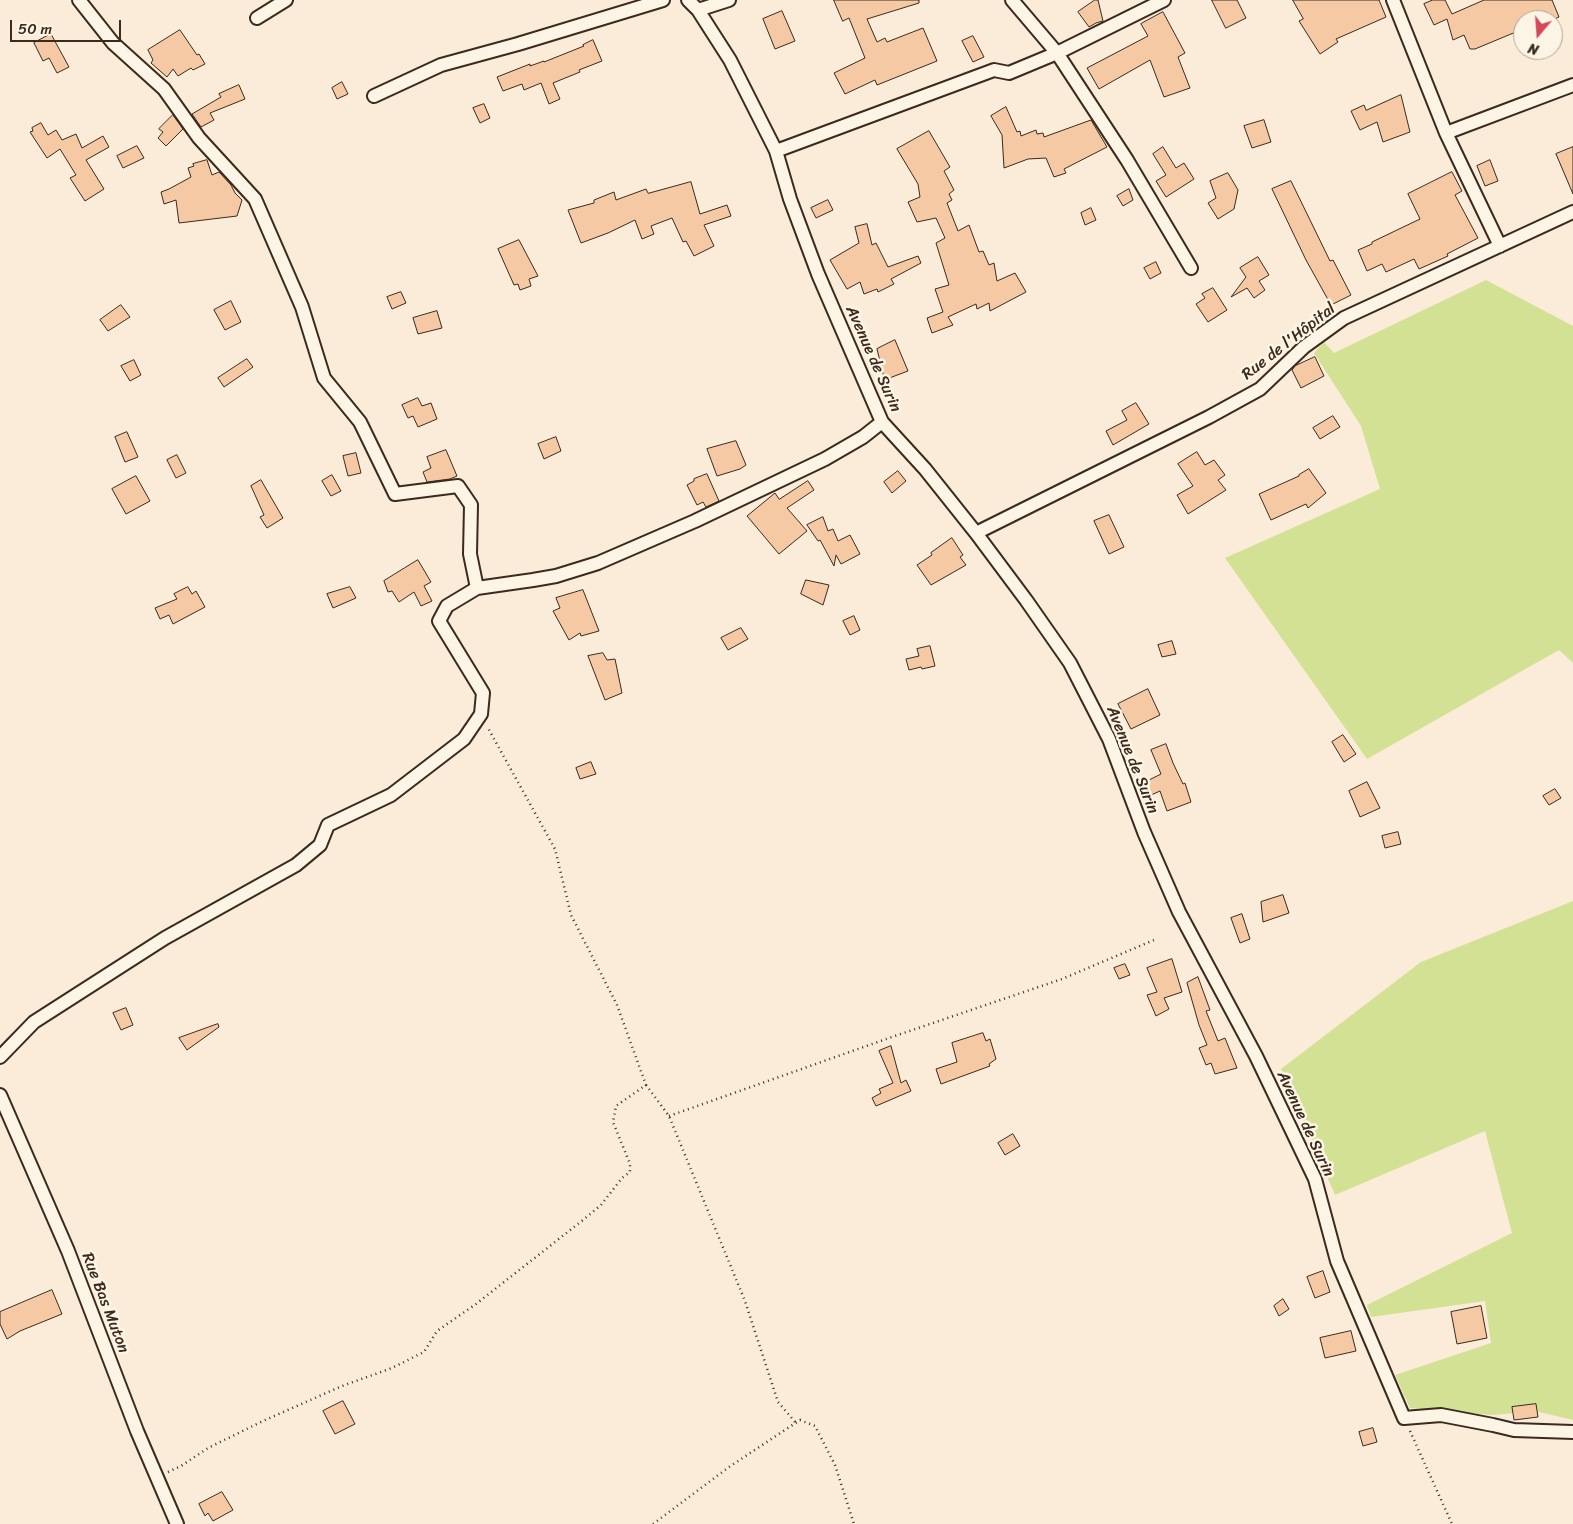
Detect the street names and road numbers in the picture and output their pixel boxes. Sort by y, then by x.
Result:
street label: Rue de l'Hôpital [1238,300,1340,384]
street label: Avenue de Surin [841,303,905,415]
street label: Avenue de Surin [1102,703,1162,817]
street label: Avenue de Surin [1272,1068,1338,1180]
street label: Rue Bas Muton [77,1250,133,1356]

